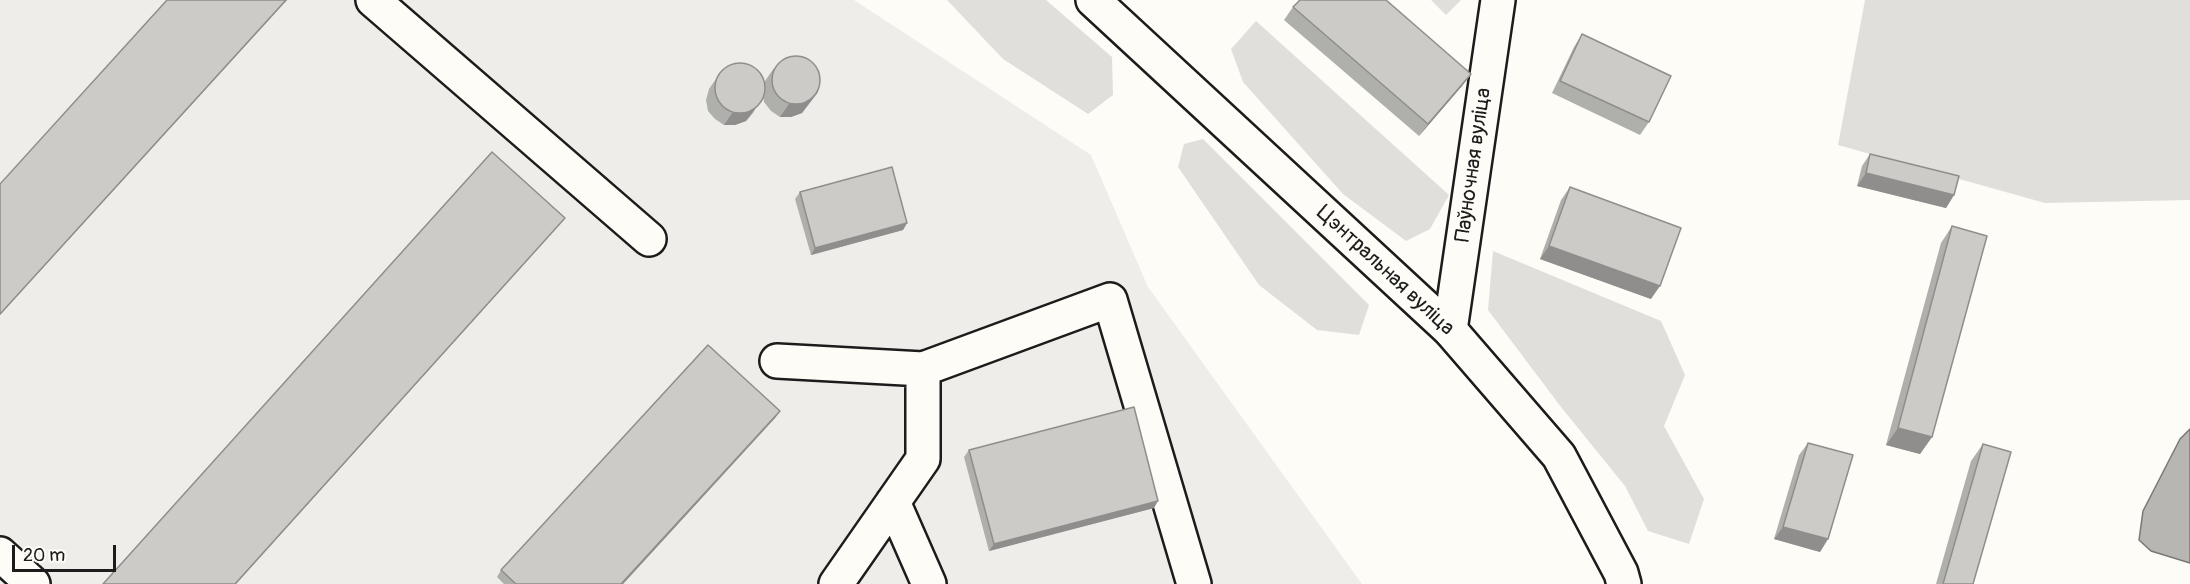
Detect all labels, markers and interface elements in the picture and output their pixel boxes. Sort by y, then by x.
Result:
street label: Паўночная вуліца [1451,86,1497,244]
street label: Цэнтральная вуліца [1311,201,1459,341]
scale bar [15,533,118,571]
text: 20 m [23,544,65,567]

